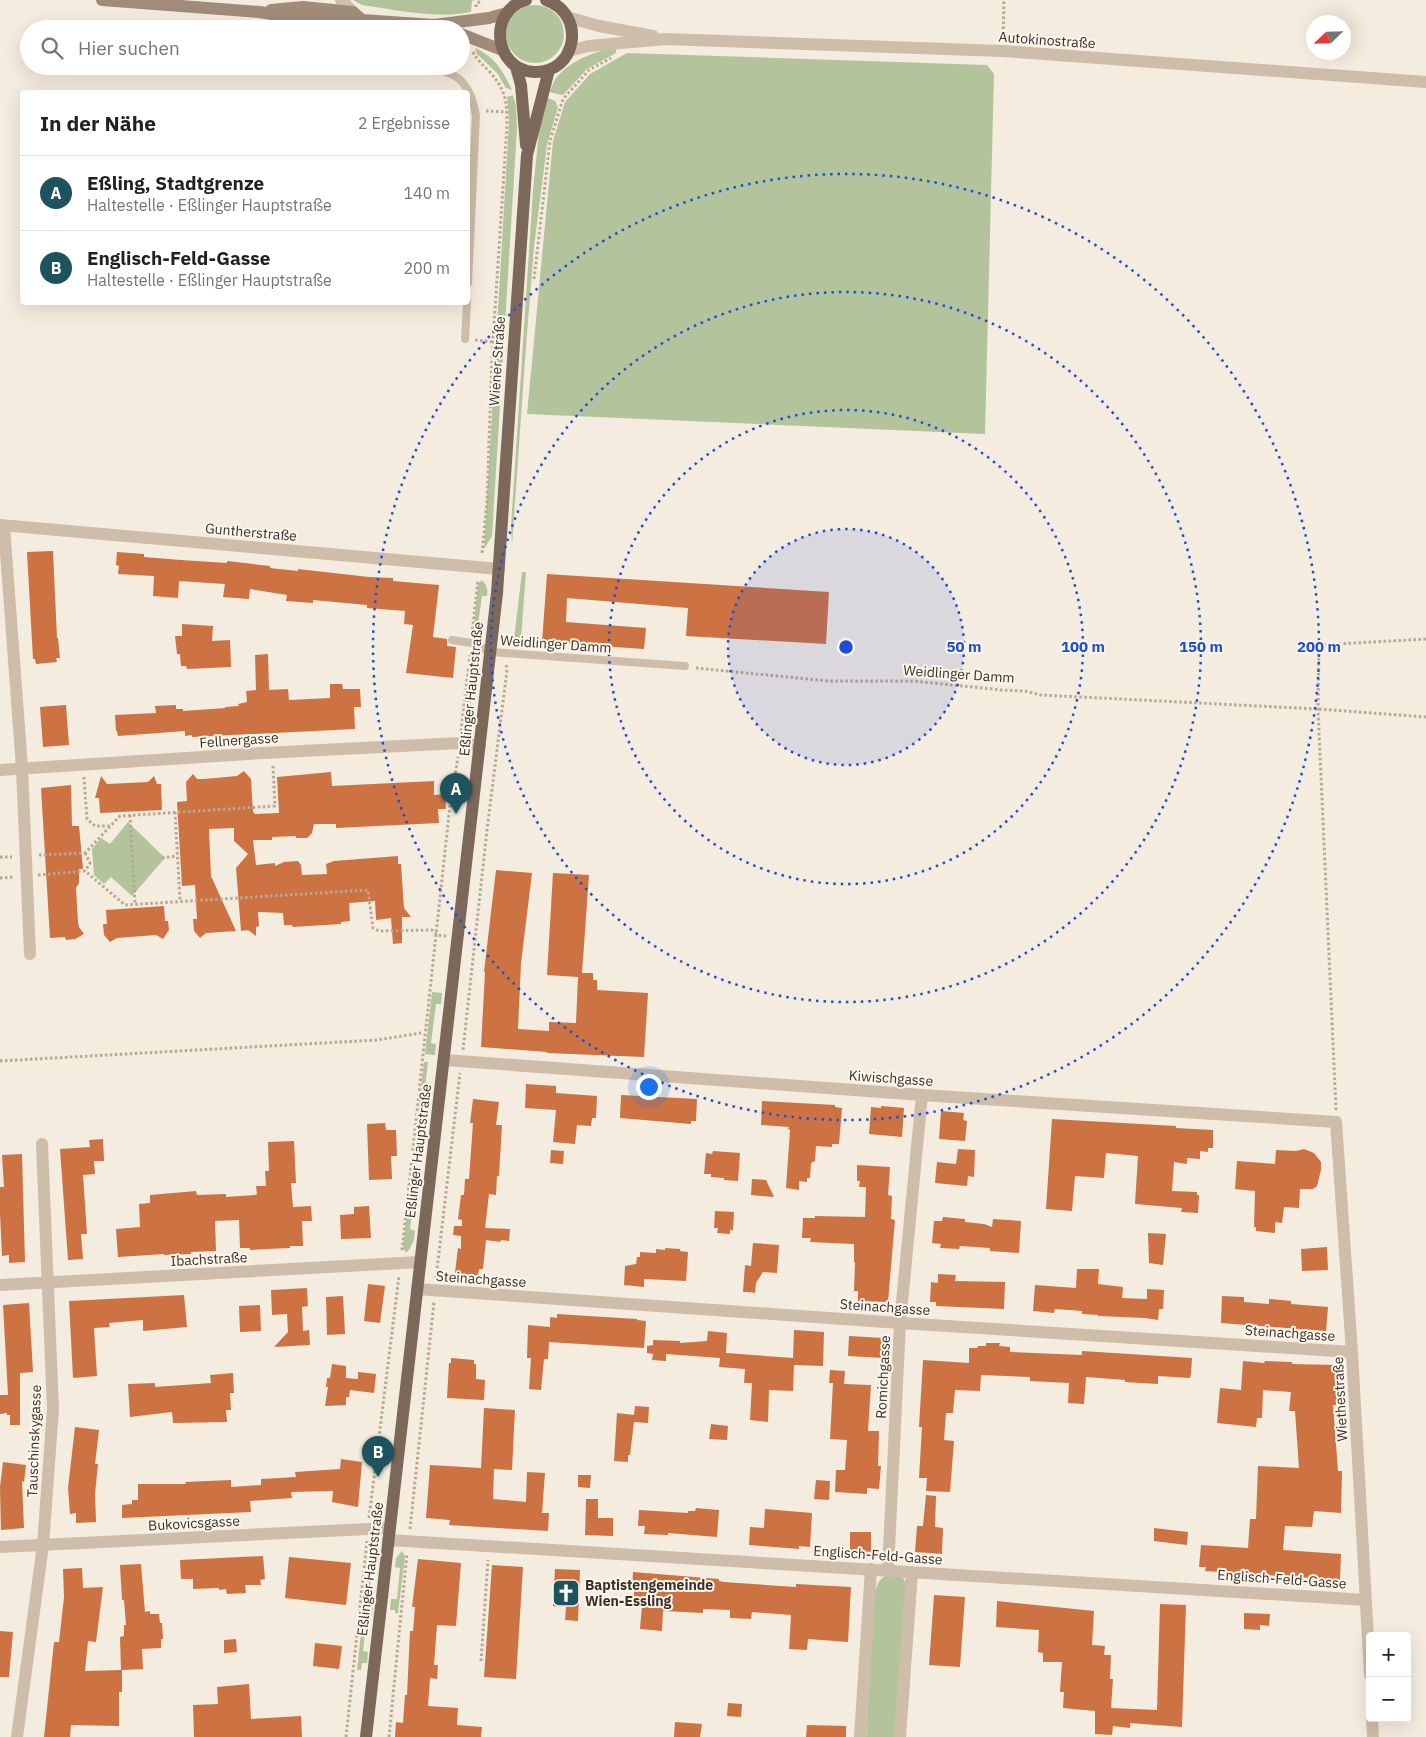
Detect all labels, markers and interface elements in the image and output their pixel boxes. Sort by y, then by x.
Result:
north arrow [1306,15,1351,60]
search box [20,20,470,75]
street label: Autokinostraße [998,28,1096,52]
icon: search [38,34,66,62]
text: Hier suchen [78,36,180,60]
text: In der Nähe [40,109,156,137]
text: 2 Ergebnisse [358,113,450,133]
text: Eßling, Stadtgrenze [87,171,264,195]
text: A [51,183,61,203]
text: 140 m [403,183,450,203]
text: Haltestelle · Eßlinger Hauptstraße [87,195,332,215]
text: Englisch-Feld-Gasse [87,246,271,270]
text: B [51,258,61,278]
text: 200 m [403,258,450,278]
text: Haltestelle · Eßlinger Hauptstraße [87,270,332,290]
street label: Wiener Straße [485,315,509,407]
street label: Guntherstraße [204,519,298,545]
street label: Eßlinger Hauptstraße [455,621,487,757]
street label: Weidlinger Damm [500,631,612,657]
text: 50 m [947,637,981,656]
text: 100 m [1061,637,1105,656]
text: 150 m [1179,637,1223,656]
text: 200 m [1297,637,1341,656]
centre of rings [837,638,855,656]
street label: Weidlinger Damm [903,661,1015,687]
street label: Fellnergasse [199,728,279,752]
pin: A [440,773,472,814]
street label: Kiwischgasse [848,1066,934,1090]
your location [636,1074,662,1100]
street label: Eßlinger Hauptstraße [401,1083,435,1219]
street label: Ibachstraße [170,1248,248,1270]
street label: Steinachgasse [435,1267,527,1291]
street label: Steinachgasse [839,1295,931,1319]
street label: Steinachgasse [1244,1321,1336,1345]
street label: Romichgasse [872,1335,894,1419]
street label: Wiethestraße [1329,1356,1351,1442]
street label: Tauschinskygasse [23,1384,45,1498]
pin: B [362,1436,394,1477]
street label: Eßlinger Hauptstraße [353,1501,387,1637]
street label: Bukovicsgasse [148,1512,241,1534]
street label: Englisch-Feld-Gasse [813,1542,944,1569]
street label: Englisch-Feld-Gasse [1217,1566,1348,1593]
place label: Baptistengemeinde Wien-Essling [585,1576,713,1610]
church icon: Baptistengemeinde Wien-Essling [551,1578,581,1608]
map controls [1366,1632,1411,1722]
button: + [1366,1632,1411,1677]
button: − [1366,1677,1411,1722]

